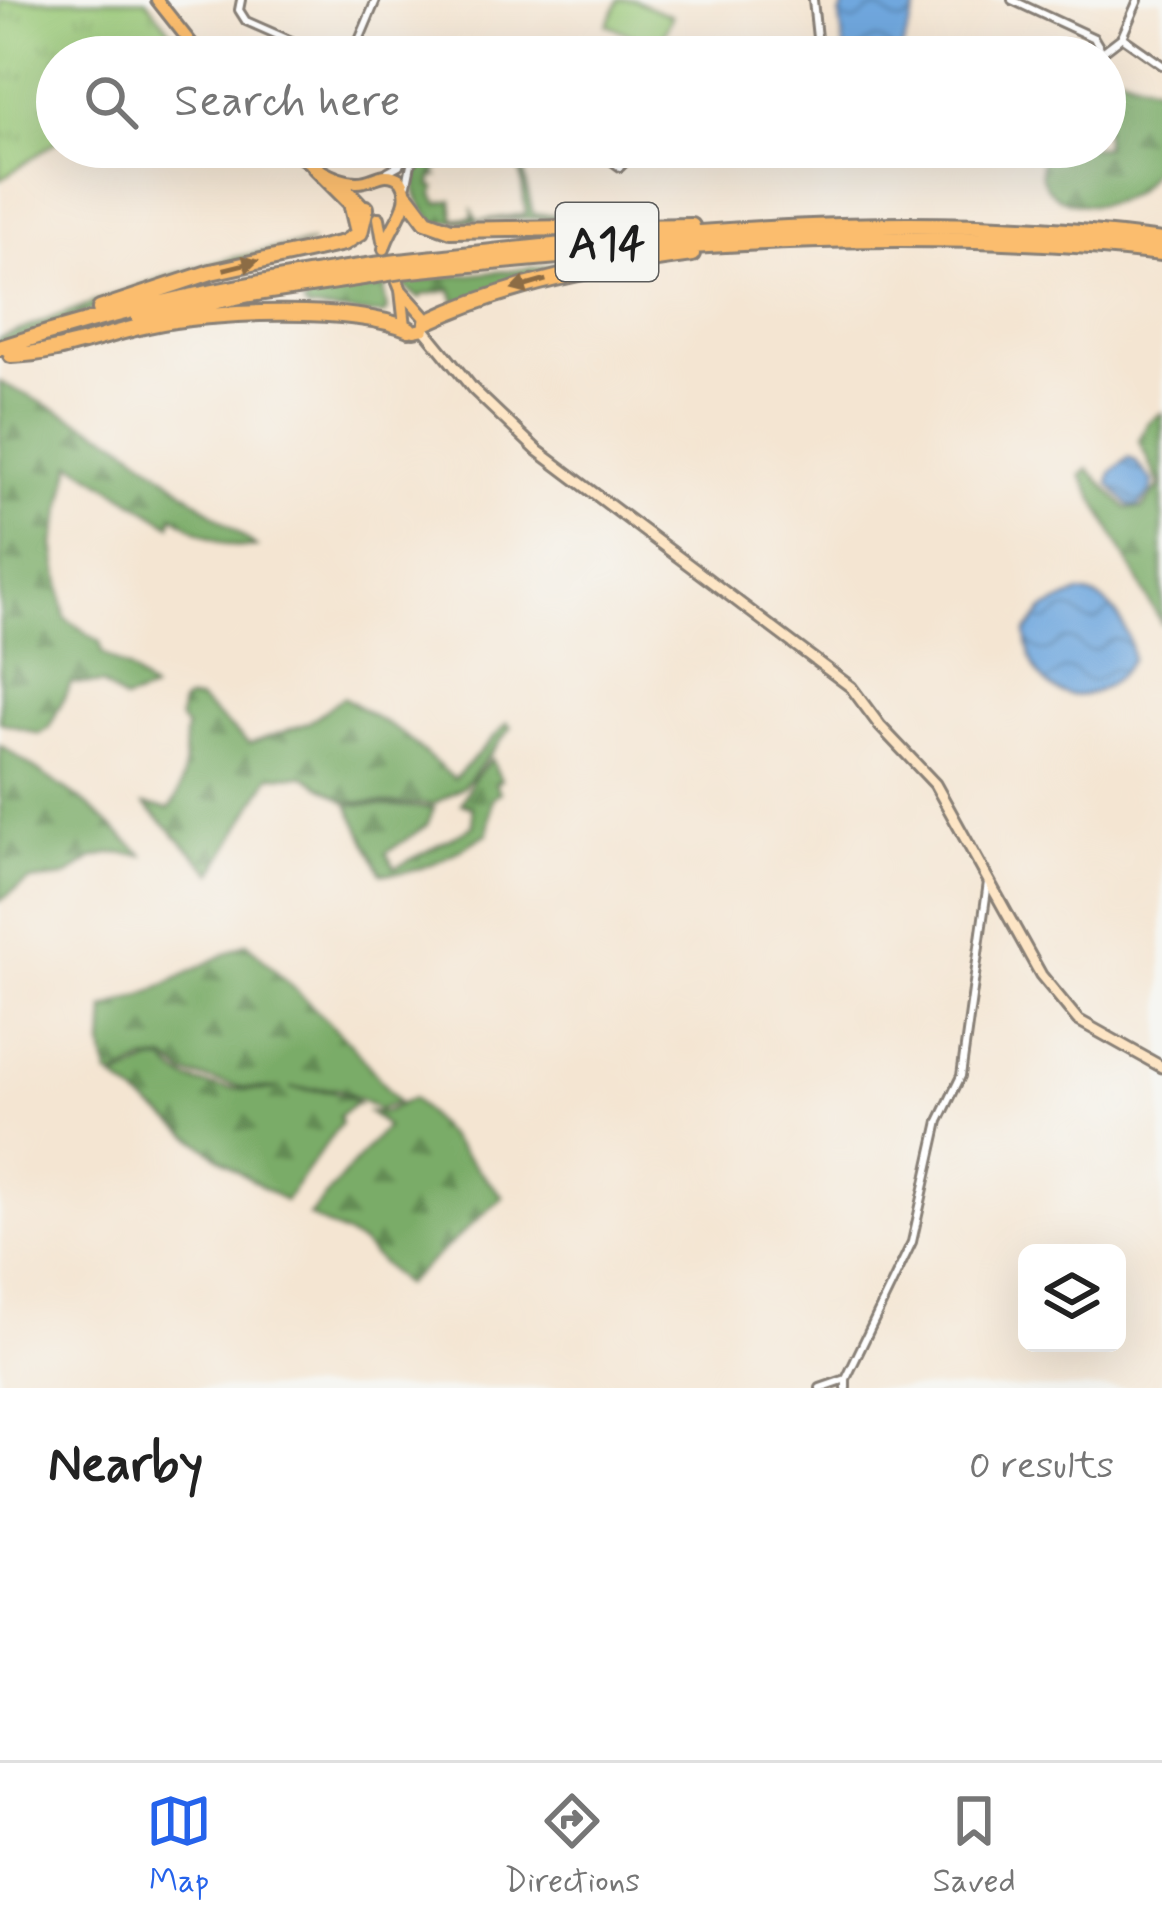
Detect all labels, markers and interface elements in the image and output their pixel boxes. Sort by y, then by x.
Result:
search box [36,36,1126,168]
icon: search [78,69,144,135]
text: Search here [174,73,401,132]
road number: A14 [556,203,658,281]
one-way arrow [223,255,260,274]
one-way arrow [510,276,547,295]
map controls [1018,1244,1126,1352]
button: layers [1018,1244,1126,1352]
text: Nearby [48,1433,203,1499]
text: 0 results [969,1441,1114,1492]
tab: Map [146,1788,212,1904]
tab: Directions [504,1788,640,1904]
tab: Saved [932,1788,1016,1904]

